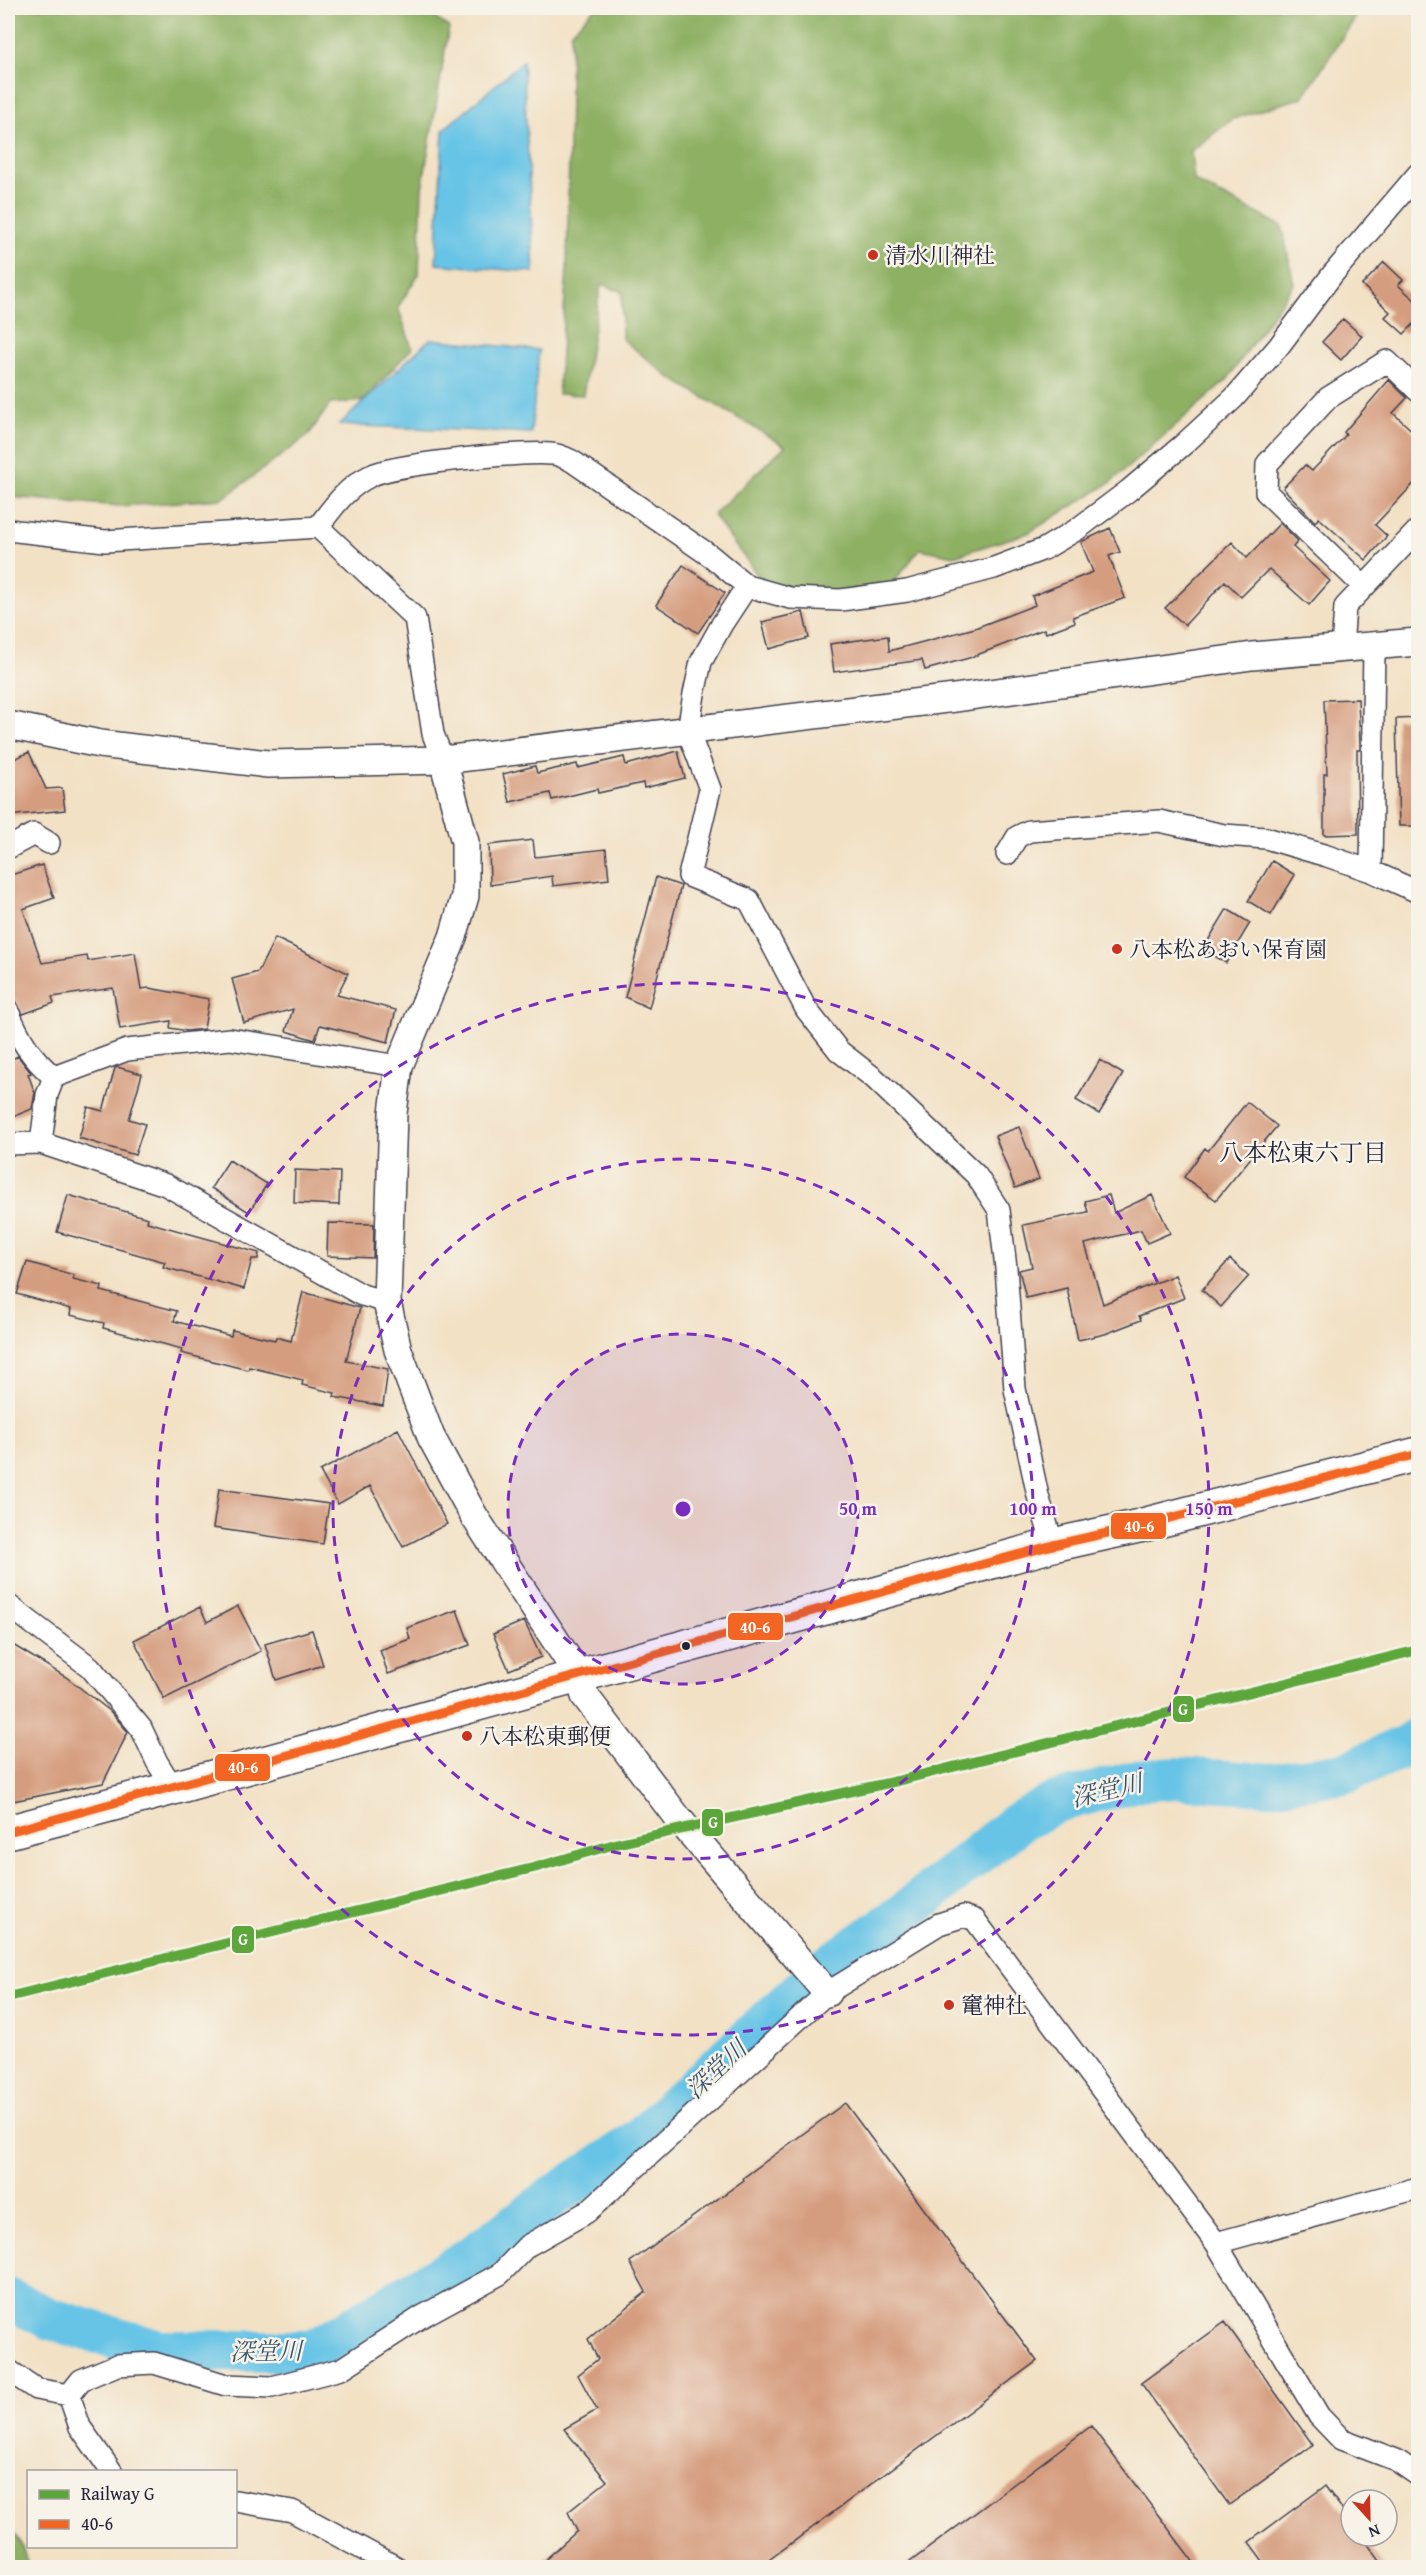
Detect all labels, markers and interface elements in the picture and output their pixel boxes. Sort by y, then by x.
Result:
place label: 清水川神社 [885,239,995,271]
marker: 清水川神社 [866,248,880,262]
place label: 八本松あおい保育園 [1129,933,1327,965]
marker: 八本松あおい保育園 [1110,942,1124,956]
district label: 八本松東六丁目 [1219,1135,1387,1170]
text: 50 m [839,1495,878,1522]
text: 100 m [1009,1495,1057,1522]
text: 150 m [1185,1495,1233,1522]
centre of rings [673,1499,693,1519]
line badge: 40-6 [1110,1512,1167,1540]
text: 40-6 [1124,1514,1154,1538]
line badge: 40-6 [727,1612,784,1641]
text: 40-6 [740,1615,770,1639]
unlabelled marker [680,1640,692,1652]
line badge: G [1172,1695,1195,1723]
text: G [1178,1697,1188,1721]
place label: 八本松東郵便 [479,1720,611,1752]
marker: 八本松東郵便 [460,1729,474,1743]
line badge: 40-6 [214,1753,271,1782]
text: 40-6 [228,1755,258,1779]
water label: 深堂川 [1068,1764,1149,1815]
line badge: G [701,1808,724,1837]
text: G [708,1810,718,1834]
line badge: G [231,1925,255,1954]
text: G [238,1927,248,1951]
place label: 竃神社 [961,1989,1027,2021]
marker: 竃神社 [942,1998,956,2012]
water label: 深堂川 [678,2030,756,2106]
water label: 深堂川 [230,2333,305,2369]
legend [27,2470,237,2548]
text: Railway G [81,2480,155,2507]
north arrow [1339,2488,1399,2548]
text: 40-6 [81,2510,113,2537]
text: N [1365,2519,1384,2545]

